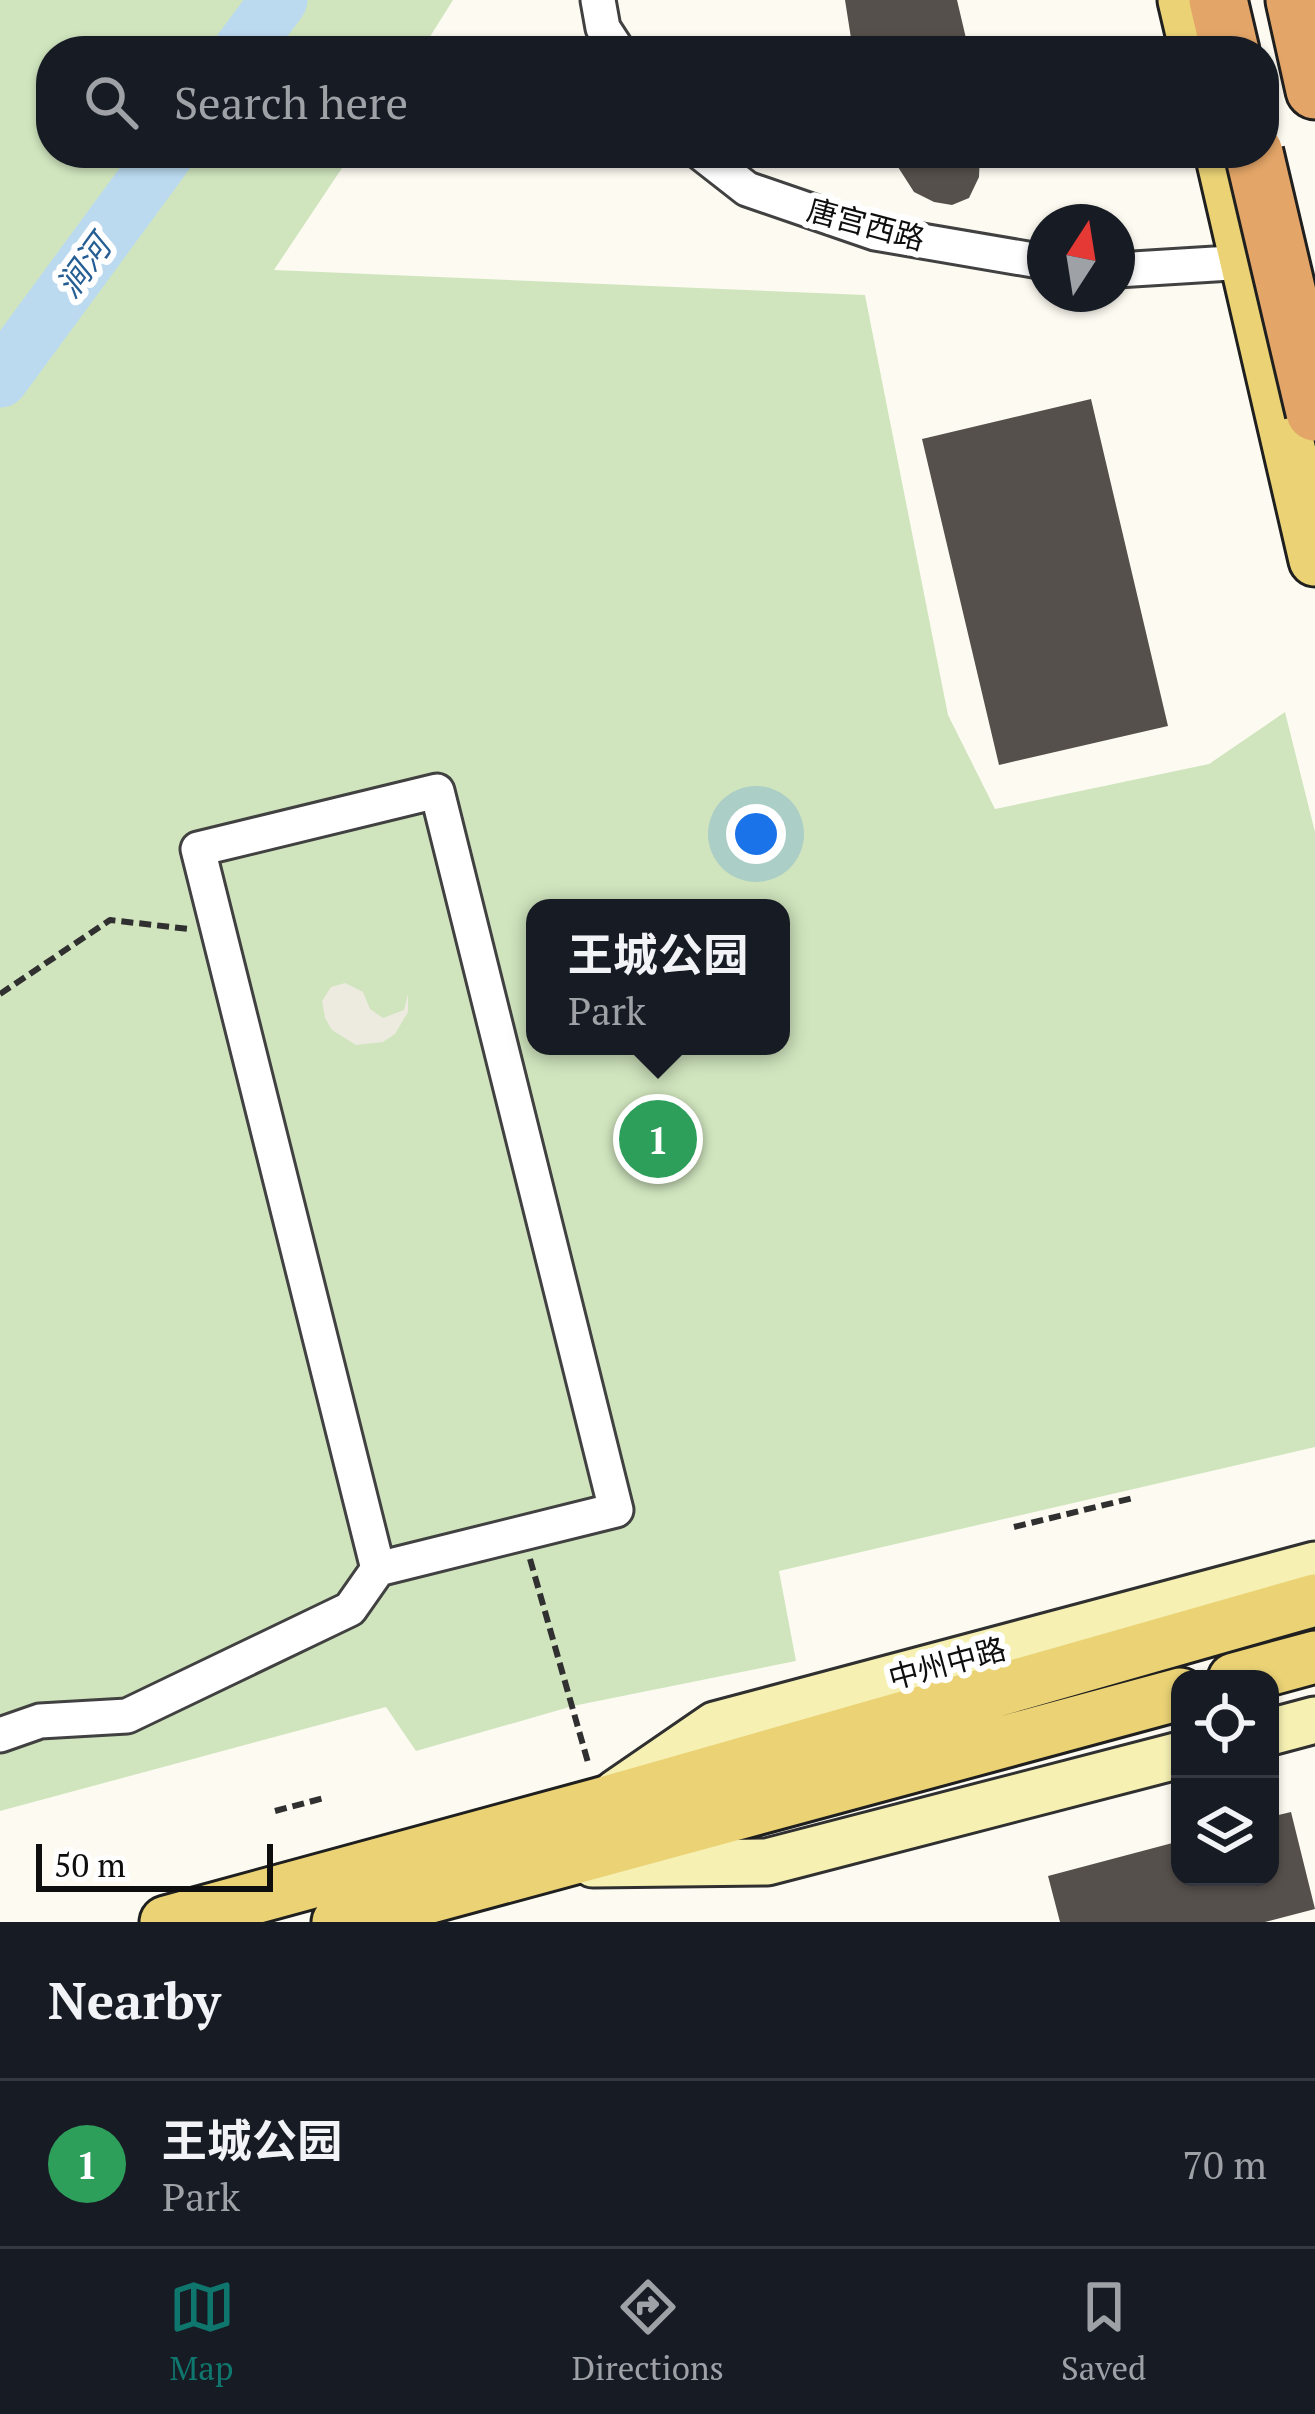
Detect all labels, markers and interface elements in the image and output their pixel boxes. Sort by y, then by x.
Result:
search box [36,36,1279,168]
icon: search [78,69,144,135]
text: Search here [174,72,408,132]
street label: 唐宫西路 [803,189,929,259]
north arrow [1027,204,1135,312]
water label: 涧河 [46,222,123,305]
your location [726,804,786,864]
popup [526,899,790,1055]
text: 王城公园 [568,924,748,984]
text: Park [568,984,646,1036]
pin: 1 [619,1094,697,1184]
street label: 中州中路 [884,1628,1010,1698]
map controls [1171,1670,1279,1886]
button: locate [1171,1670,1279,1778]
button: layers [1171,1778,1279,1886]
scale bar [36,1838,273,1891]
text: 50 m [54,1843,126,1886]
text: Nearby [48,1966,221,2034]
text: 王城公园 [162,2110,342,2170]
text: 1 [76,2138,98,2190]
text: 70 m [1182,2138,1267,2190]
text: Park [162,2170,240,2222]
tab: Map [169,2274,235,2389]
tab: Directions [572,2274,724,2389]
tab: Saved [1061,2274,1146,2389]

